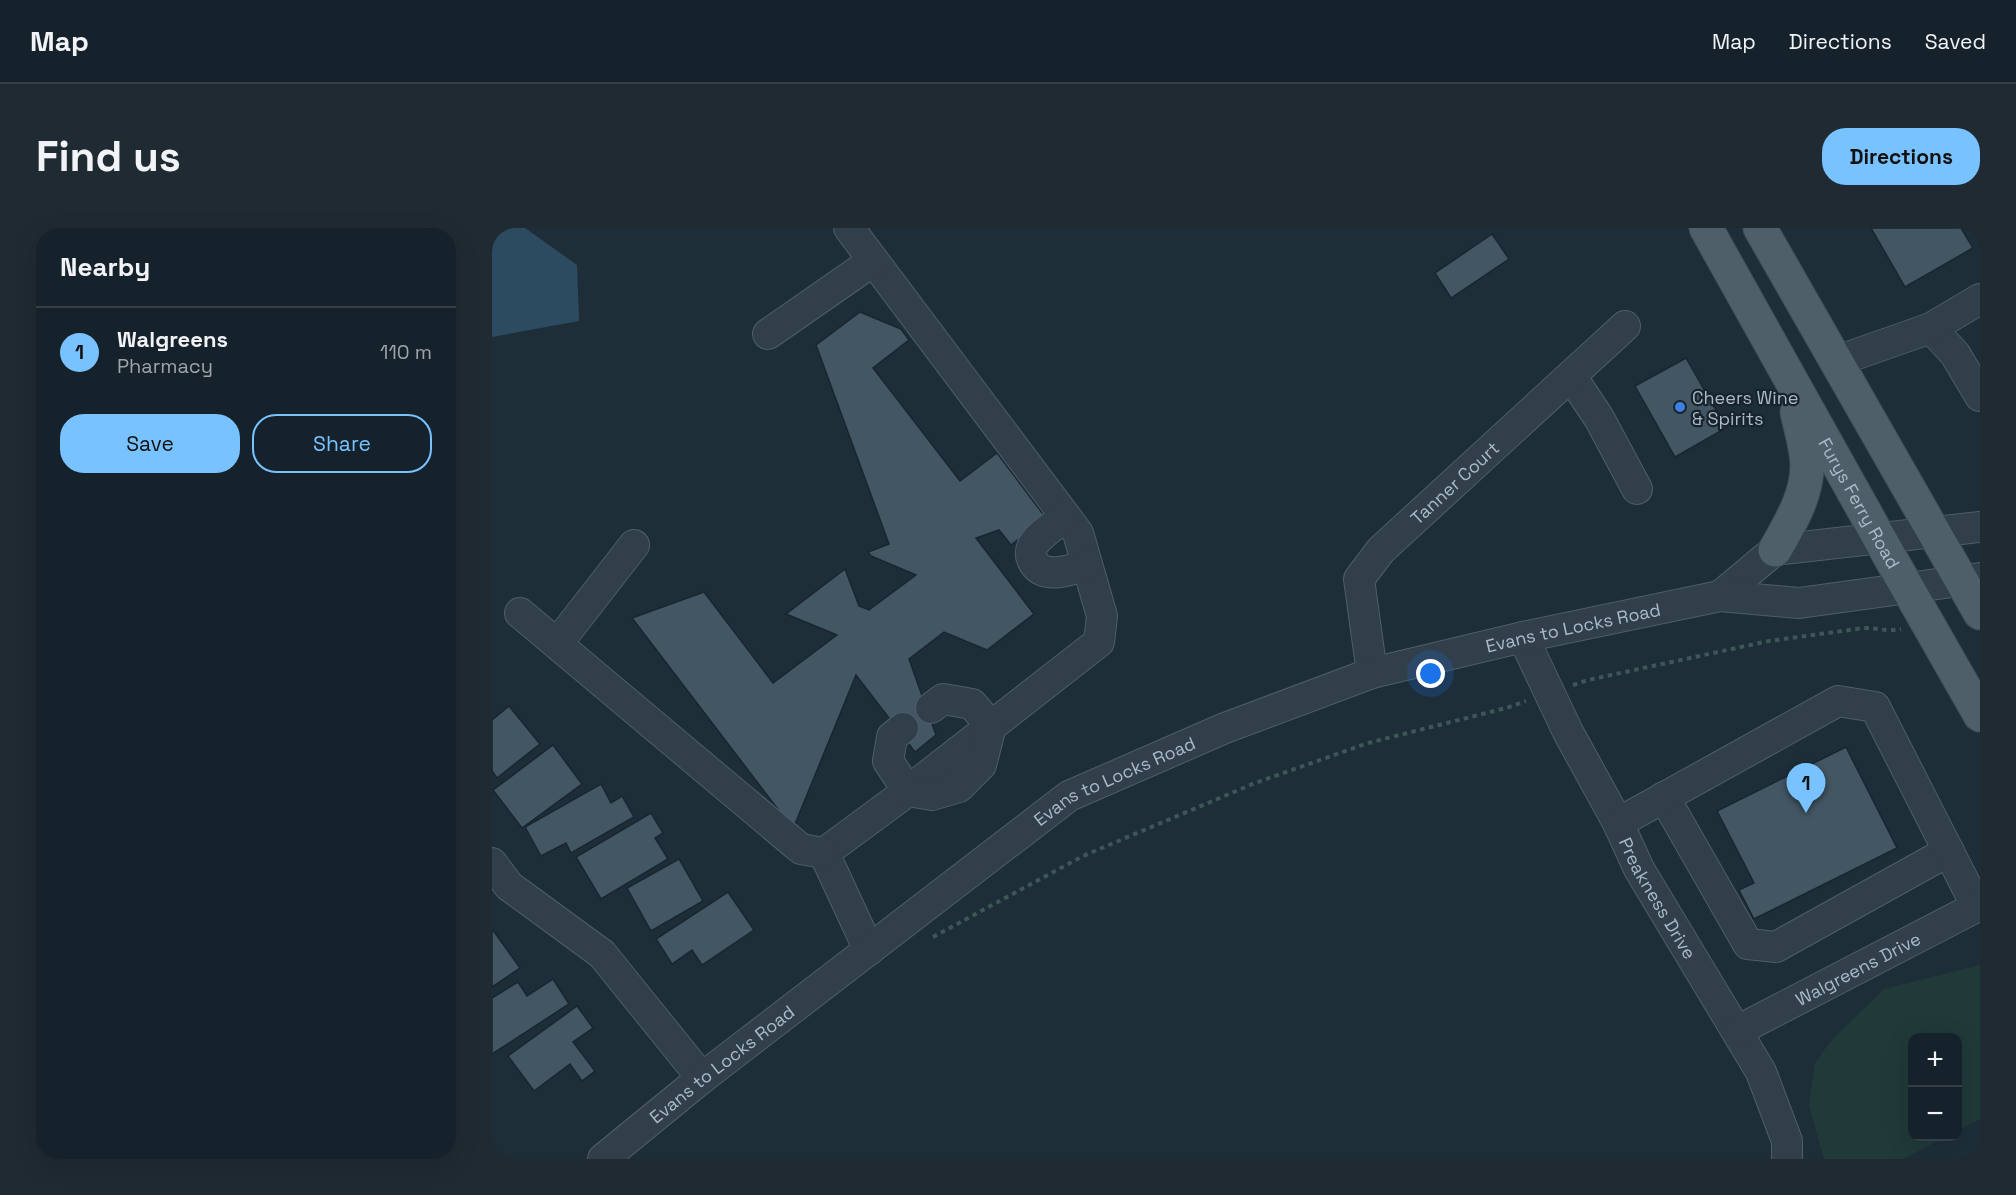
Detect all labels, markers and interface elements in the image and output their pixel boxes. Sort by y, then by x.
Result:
text: Map [30,23,89,59]
text: Map [1712,28,1756,55]
text: Directions [1789,28,1892,55]
text: Saved [1925,28,1986,55]
button: Directions [1822,128,1980,185]
text: Find us [36,130,181,183]
text: Nearby [60,250,150,284]
text: Walgreens [117,325,228,353]
text: 1 [75,339,84,365]
text: 110 m [380,339,432,365]
text: Pharmacy [117,353,213,379]
place label: Cheers Wine & Spirits [1692,386,1798,430]
marker: Cheers Wine & Spirits [1673,400,1687,414]
button: Save [60,414,240,473]
button: Share [252,414,432,473]
street label: Furys Ferry Road [1814,433,1905,573]
street label: Tanner Court [1405,436,1504,529]
street label: Evans to Locks Road [1483,597,1662,657]
your location [1416,659,1445,688]
street label: Evans to Locks Road [1029,731,1199,831]
pin: 1 [1786,764,1826,813]
street label: Preakness Drive [1615,834,1702,963]
street label: Walgreens Drive [1791,926,1924,1010]
street label: Evans to Locks Road [644,1000,799,1128]
map controls [1908,1033,1962,1141]
button: + [1908,1033,1962,1087]
button: − [1908,1087,1962,1141]

